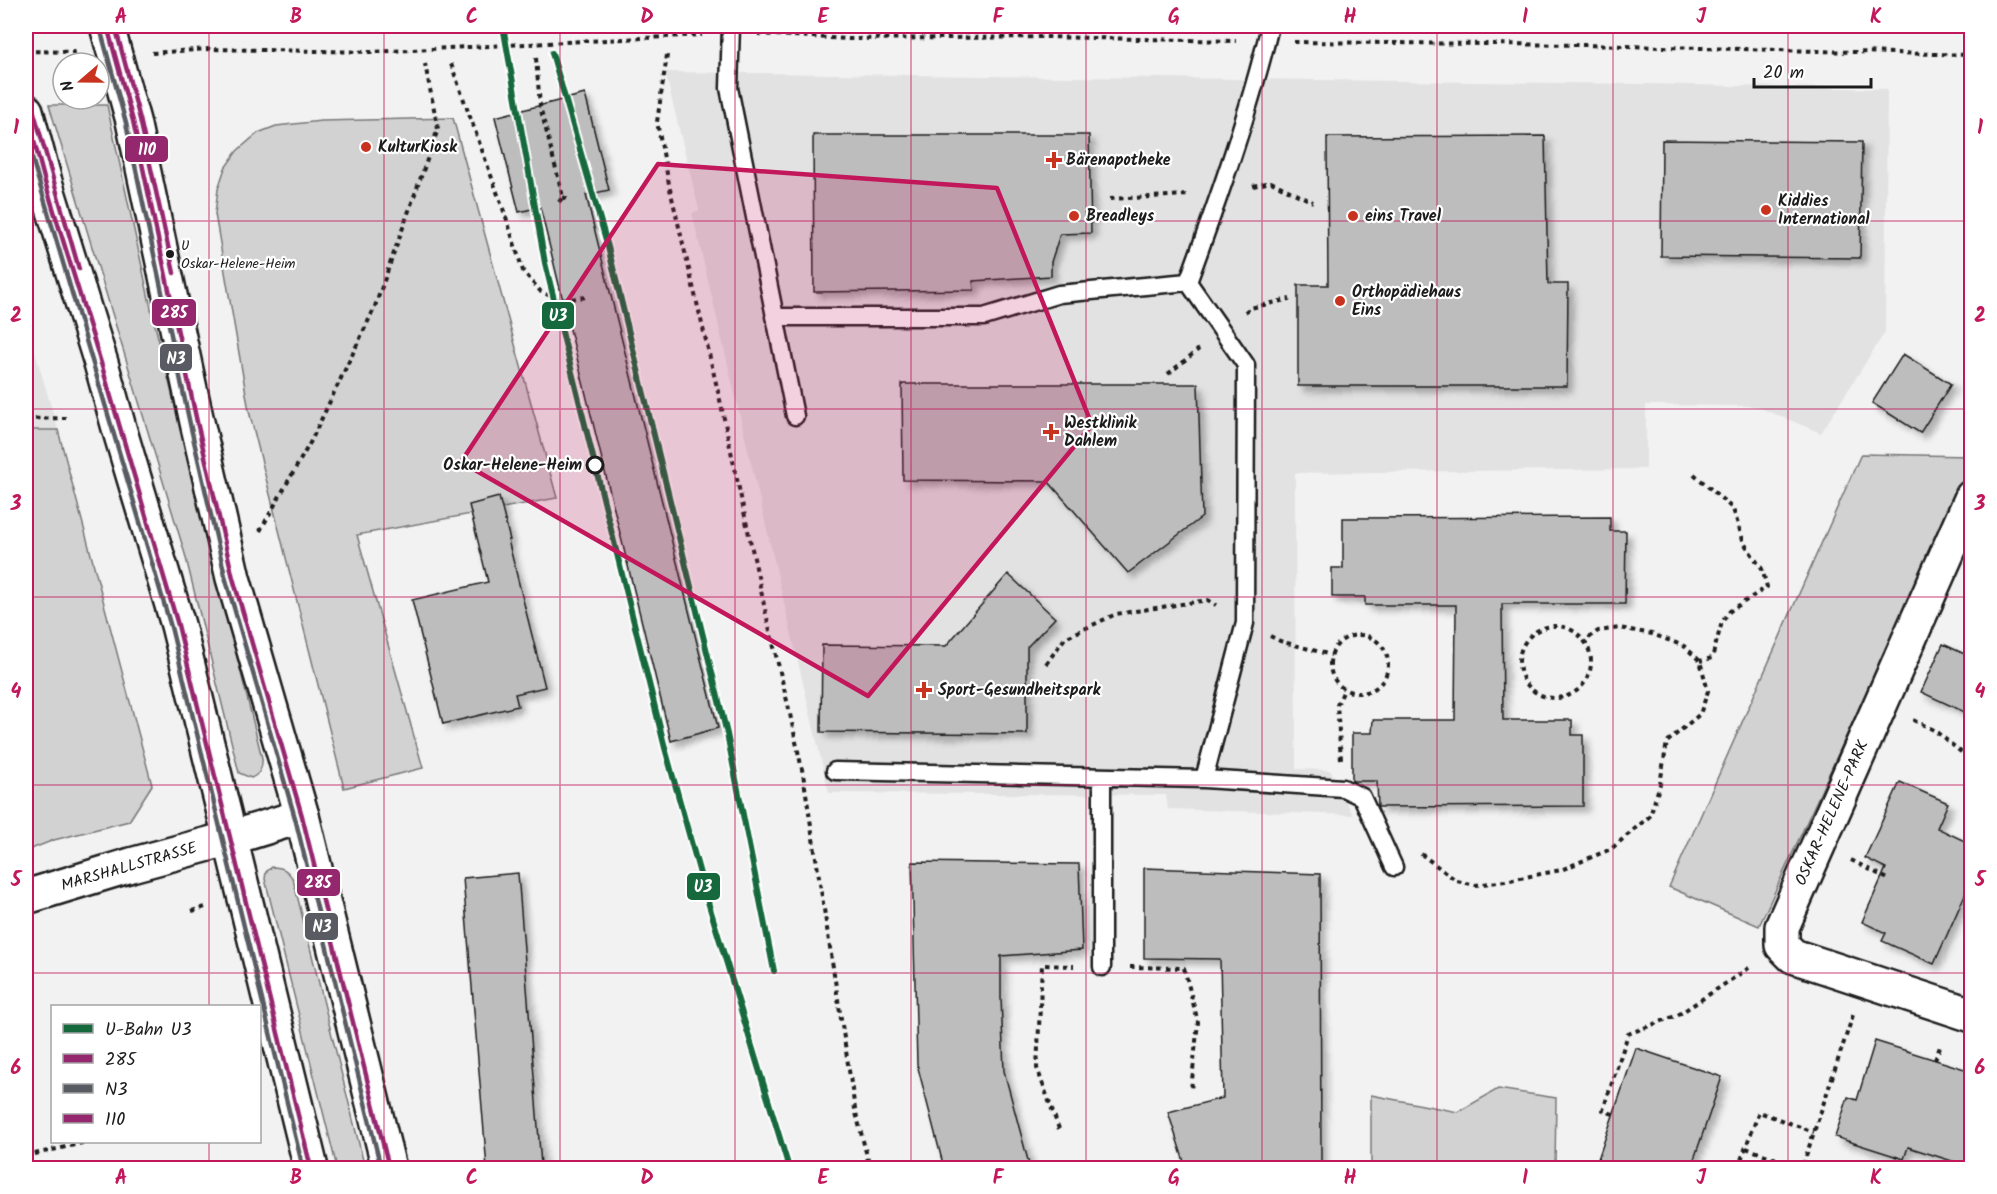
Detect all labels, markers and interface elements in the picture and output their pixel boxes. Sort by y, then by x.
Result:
text: A [115,2,127,34]
text: B [290,2,302,34]
text: C [466,2,478,34]
text: D [640,2,654,34]
text: E [817,2,829,34]
text: F [993,2,1005,34]
text: G [1168,2,1180,34]
text: H [1343,2,1357,34]
text: I [1522,2,1528,34]
text: J [1696,2,1707,34]
text: K [1870,2,1882,34]
north arrow [51,51,111,111]
scale bar [1754,51,1871,89]
text: 20 m [1763,59,1804,88]
text: N [55,77,82,95]
text: 1 [13,113,19,145]
text: 1 [1977,113,1983,145]
line badge: 110 [124,135,169,163]
place label: KulturKiosk [378,135,458,160]
text: 110 [138,138,157,163]
marker: KulturKiosk [359,140,373,154]
place label: Bärenapotheke [1066,148,1171,173]
marker: Bärenapotheke [1047,153,1061,167]
place label: Kiddies International [1778,189,1870,232]
marker: Kiddies International [1759,203,1773,217]
place label: Breadleys [1086,204,1155,229]
place label: eins Travel [1365,204,1442,229]
marker: Breadleys [1067,209,1081,223]
marker: eins Travel [1346,209,1360,223]
place label: U Oskar-Helene-Heim [181,235,296,275]
marker: U Oskar-Helene-Heim [164,248,176,260]
place label: Orthopädiehaus Eins [1352,280,1462,323]
marker: Orthopädiehaus Eins [1333,294,1347,308]
line badge: 285 [151,298,197,327]
text: 2 [10,301,22,333]
text: 285 [161,301,189,326]
line badge: U3 [541,301,575,330]
text: 2 [1974,301,1986,333]
text: U3 [549,304,567,329]
line badge: N3 [159,343,193,372]
text: N3 [167,347,186,372]
place label: Westklinik Dahlem [1064,411,1137,454]
marker: Westklinik Dahlem [1042,423,1060,441]
place label: Oskar-Helene-Heim [443,453,582,478]
marker: Oskar-Helene-Heim [586,456,604,474]
text: 3 [10,489,22,521]
text: 3 [1974,489,1986,521]
text: 4 [11,677,22,709]
text: 4 [1975,677,1986,709]
place label: Sport-Gesundheitspark [938,678,1102,703]
marker: Sport-Gesundheitspark [915,681,933,699]
street label: OSKAR-HELENE-PARK [1789,736,1876,890]
street label: MARSHALLSTRASSE [58,835,201,898]
text: 5 [10,865,23,897]
text: 5 [1974,865,1987,897]
line badge: 285 [296,868,341,897]
text: 285 [305,871,333,896]
line badge: U3 [686,872,721,901]
text: U3 [694,875,712,900]
line badge: N3 [304,912,339,941]
text: N3 [313,915,332,940]
legend [51,1005,261,1143]
text: U-Bahn U3 [105,1016,191,1045]
text: 285 [105,1046,137,1075]
text: 6 [11,1053,22,1085]
text: 6 [1975,1053,1986,1085]
text: N3 [105,1076,127,1105]
text: 110 [105,1106,125,1135]
text: A [115,1163,127,1194]
text: B [290,1163,302,1194]
text: C [466,1163,478,1194]
text: D [640,1163,654,1194]
text: E [817,1163,829,1194]
text: F [993,1163,1005,1194]
text: G [1168,1163,1180,1194]
text: H [1343,1163,1357,1194]
text: I [1522,1163,1528,1194]
text: J [1696,1163,1707,1194]
text: K [1870,1163,1882,1194]

